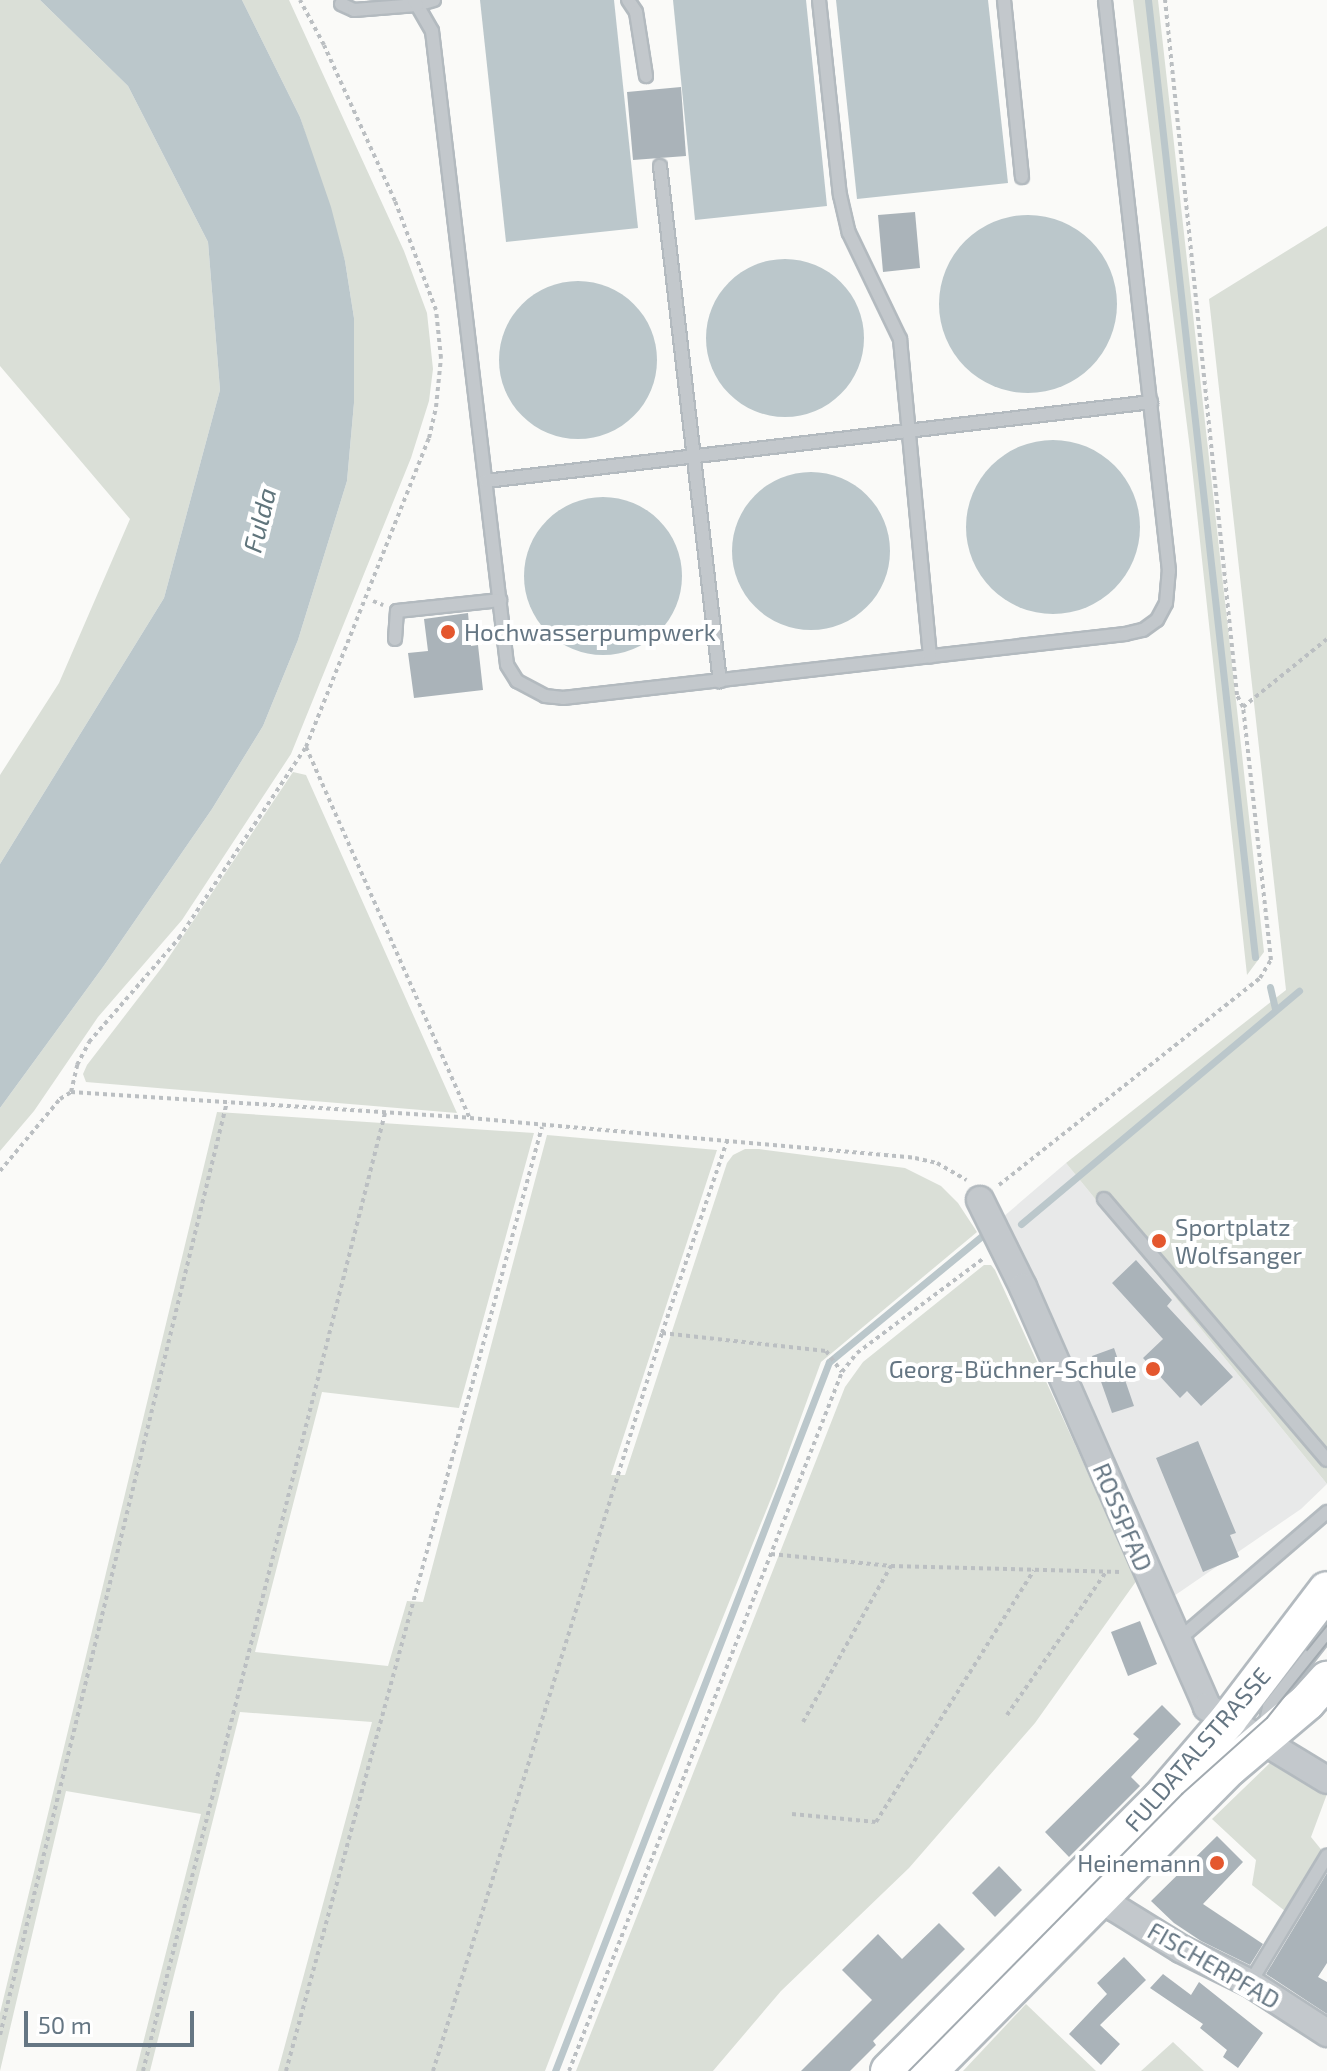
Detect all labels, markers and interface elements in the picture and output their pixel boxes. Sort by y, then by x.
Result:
water label: Fulda [236,484,282,556]
place label: Hochwasserpumpwerk [464,618,716,646]
marker: Hochwasserpumpwerk [439,623,457,641]
place label: Sportplatz Wolfsanger [1175,1213,1302,1269]
marker: Sportplatz Wolfsanger [1150,1232,1168,1250]
place label: Georg-Büchner-Schule [889,1355,1137,1383]
marker: Georg-Büchner-Schule [1144,1360,1162,1378]
street label: ROSSPFAD [1087,1459,1159,1575]
street label: FULDATALSTRASSE [1118,1661,1276,1837]
place label: Heinemann [1077,1849,1201,1877]
marker: Heinemann [1208,1854,1226,1872]
street label: FISCHERPFAD [1143,1916,1285,2014]
scale bar [28,1995,198,2045]
text: 50 m [38,2010,92,2039]

